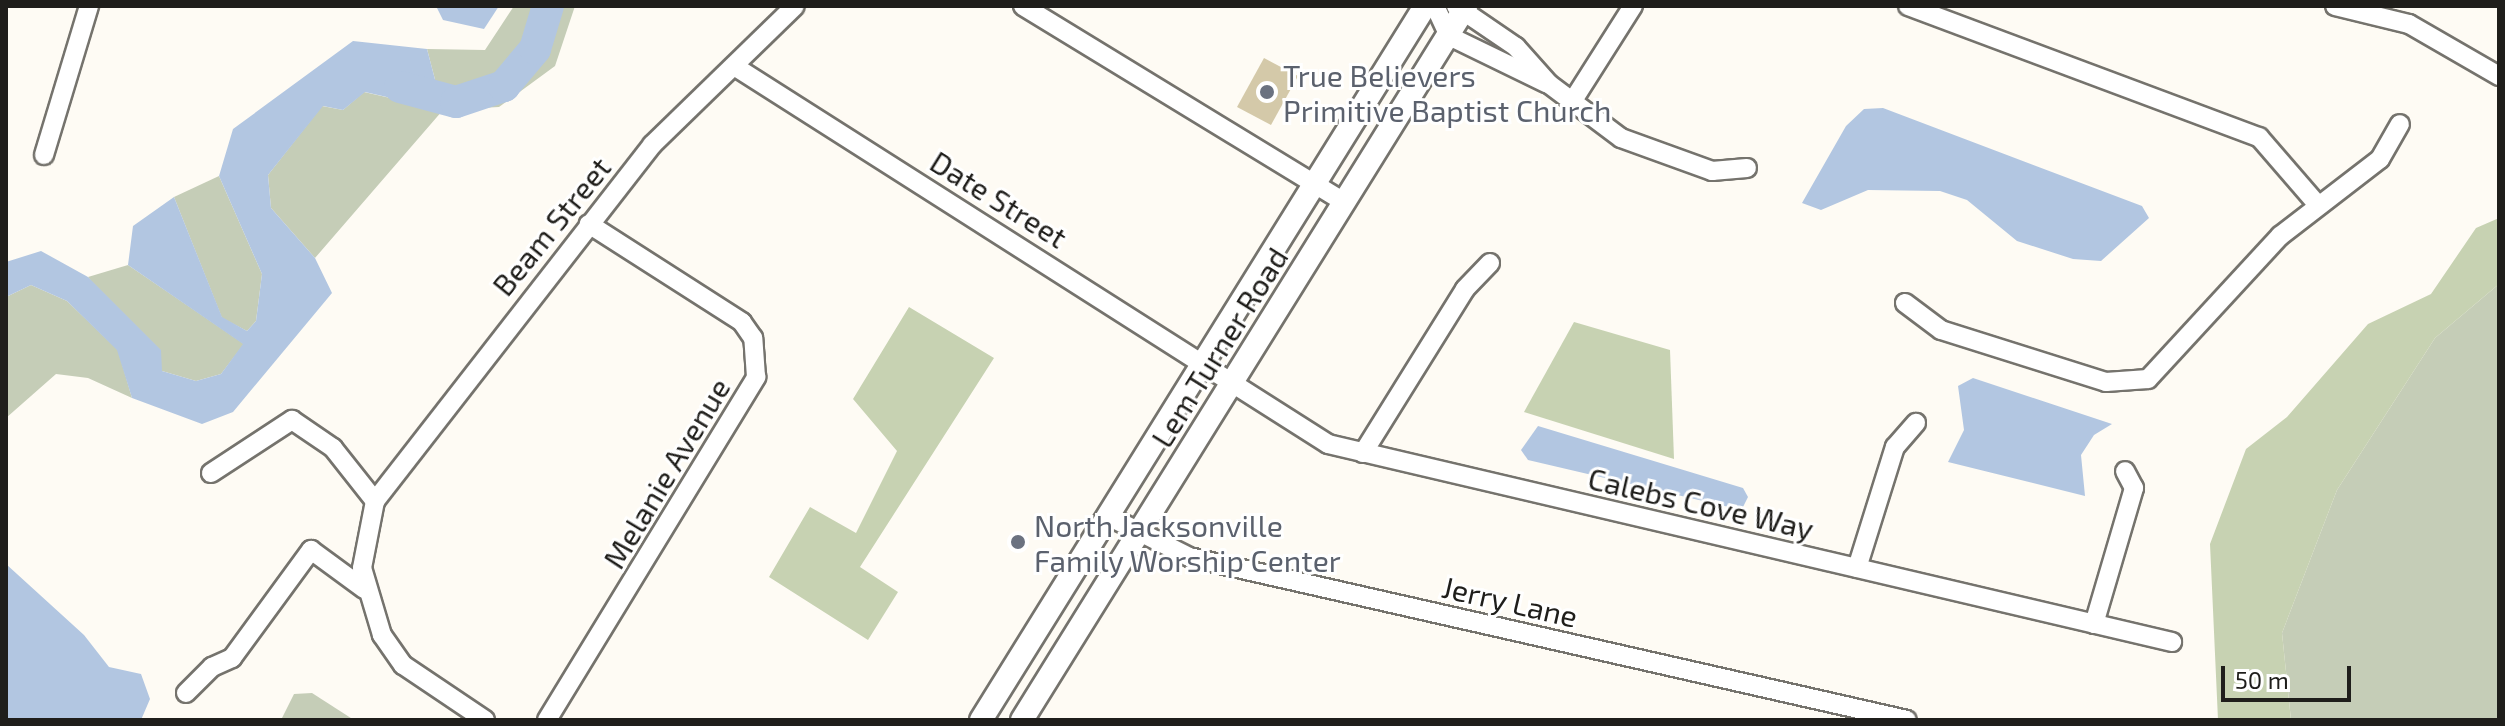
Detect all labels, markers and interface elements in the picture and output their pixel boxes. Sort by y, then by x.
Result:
place label: True Believers Primitive Baptist Church [1283,57,1611,128]
marker: True Believers Primitive Baptist Church [1258,83,1276,101]
street label: Date Street [924,143,1074,255]
street label: Beam Street [484,150,618,302]
street label: Lem Turner Road [1143,240,1295,454]
street label: Melanie Avenue [595,371,737,575]
street label: Calebs Cove Way [1585,460,1817,546]
place label: North Jacksonville Family Worship Center [1034,507,1342,578]
marker: North Jacksonville Family Worship Center [1009,533,1027,551]
street label: Jerry Lane [1439,568,1581,634]
scale bar [2225,650,2355,700]
text: 50 m [2235,665,2289,694]

